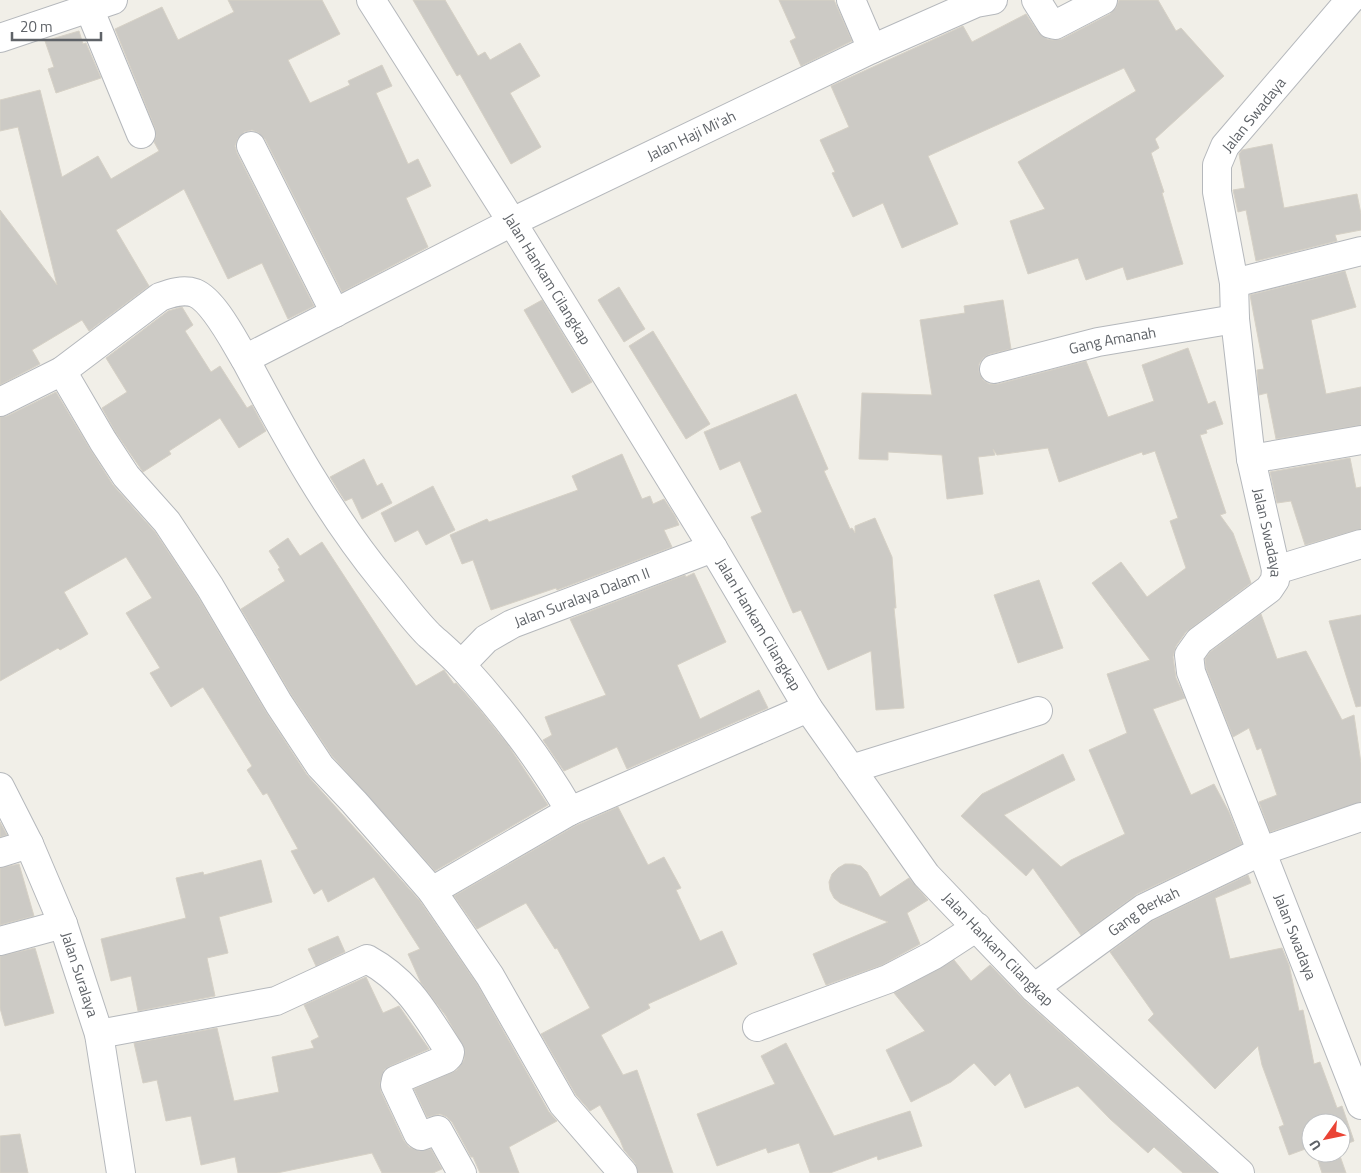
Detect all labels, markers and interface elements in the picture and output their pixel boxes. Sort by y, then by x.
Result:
scale bar [12,10,101,42]
text: 20 m [20,15,53,38]
street label: Jalan Swadaya [1216,72,1292,157]
street label: Jalan Haji Mi'ah [643,104,740,167]
street label: Jalan Hankam Cilangkap [498,208,597,349]
street label: Gang Amanah [1066,320,1158,360]
street label: Jalan Swadaya [1247,486,1288,579]
street label: Jalan Hankam Cilangkap [710,553,807,695]
street label: Jalan Suralaya Dalam II [511,561,653,633]
street label: Gang Berkah [1103,881,1183,942]
street label: Jalan Hankam Cilangkap [937,887,1059,1011]
street label: Jalan Swadaya [1268,890,1323,984]
street label: Jalan Suralaya [55,929,105,1020]
north arrow [1301,1113,1351,1163]
text: U [1303,1136,1326,1155]

